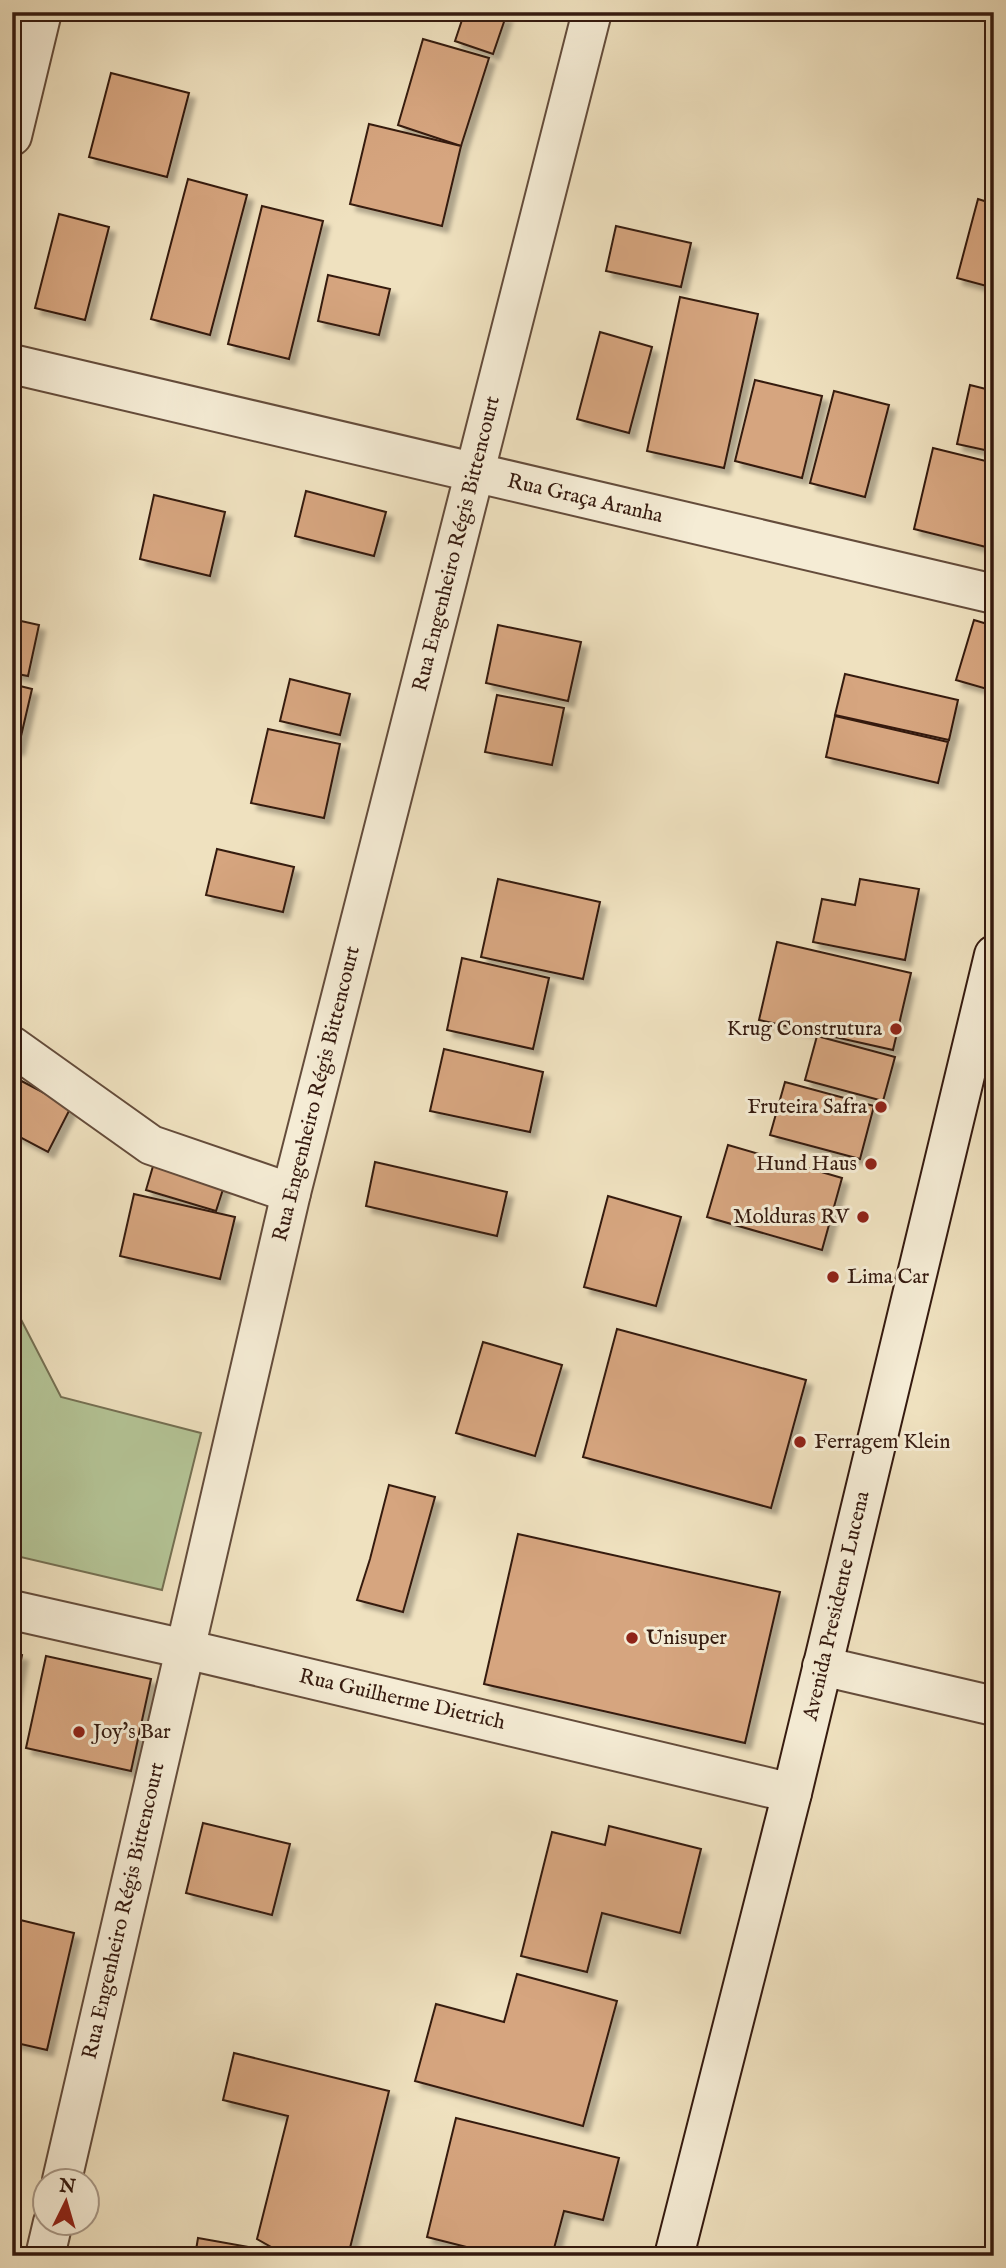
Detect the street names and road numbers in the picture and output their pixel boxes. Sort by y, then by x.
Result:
street label: Rua Engenheiro Régis Bittencourt [407,393,507,695]
street label: Rua Graça Aranha [505,468,666,530]
street label: Rua Engenheiro Régis Bittencourt [267,943,367,1245]
street label: Avenida Presidente Lucena [797,1488,877,1724]
street label: Rua Guilherme Dietrich [296,1663,508,1737]
street label: Rua Engenheiro Régis Bittencourt [77,1760,171,2062]

